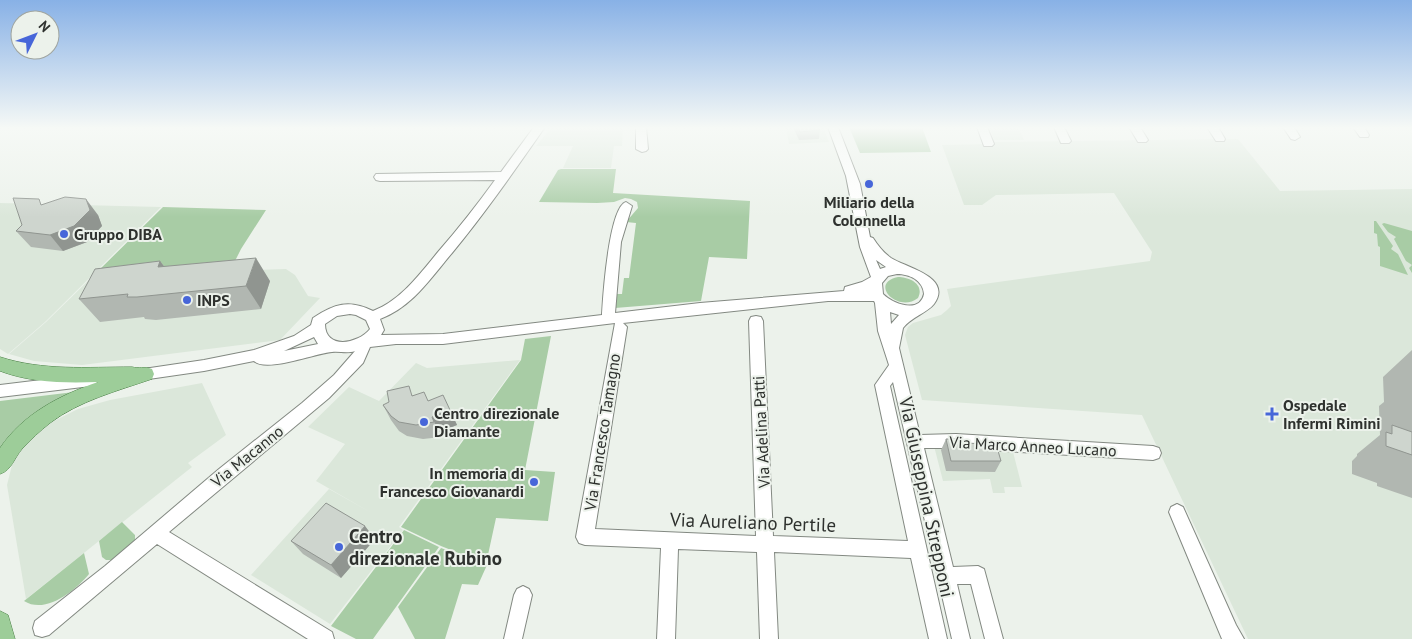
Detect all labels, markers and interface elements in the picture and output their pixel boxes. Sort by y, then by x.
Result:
north arrow [10,10,60,60]
text: N [35,17,54,36]
marker: Miliario della Colonnella [863,178,875,190]
place label: Miliario della Colonnella [824,192,914,230]
place label: Gruppo DIBA [74,224,162,244]
marker: Gruppo DIBA [58,228,70,240]
place label: INPS [197,290,230,310]
marker: INPS [181,294,193,306]
street label: Via Francesco Tamagno [580,352,624,513]
street label: Via Adelina Patti [748,375,774,490]
street label: Via Giuseppina Strepponi [894,394,960,599]
place label: Ospedale Infermi Rimini [1283,395,1380,433]
place label: Centro direzionale Diamante [434,403,559,441]
marker: Ospedale Infermi Rimini [1265,407,1279,421]
marker: Centro direzionale Diamante [418,416,430,428]
street label: Via Macanno [206,421,287,492]
street label: Via Marco Anneo Lucano [948,432,1117,460]
place label: In memoria di Francesco Giovanardi [380,463,524,501]
marker: In memoria di Francesco Giovanardi [528,476,540,488]
street label: Via Aureliano Pertile [668,507,837,537]
place label: Centro direzionale Rubino [349,524,502,570]
marker: Centro direzionale Rubino [333,541,345,553]

